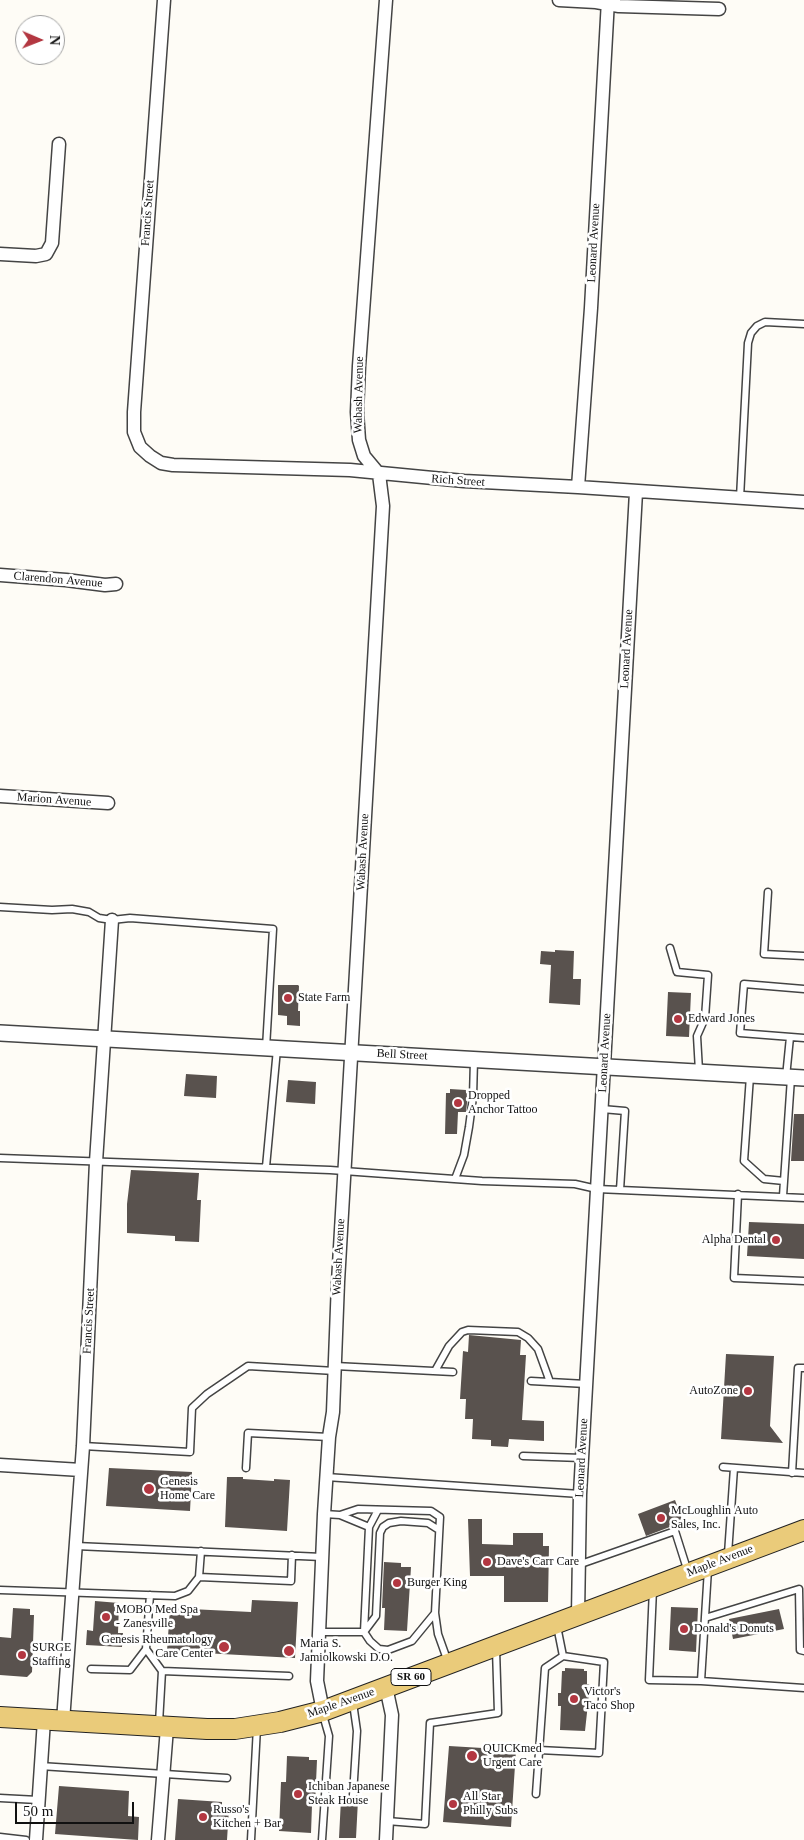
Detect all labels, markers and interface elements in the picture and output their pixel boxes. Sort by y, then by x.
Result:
north arrow [15,15,65,65]
text: N [47,35,62,45]
street label: Francis Street [139,179,157,247]
street label: Leonard Avenue [585,203,603,283]
street label: Wabash Avenue [351,356,367,434]
street label: Rich Street [431,472,485,490]
street label: Clarendon Avenue [13,569,103,591]
street label: Leonard Avenue [618,609,636,689]
street label: Marion Avenue [16,790,92,810]
street label: Wabash Avenue [354,813,372,891]
place label: State Farm [298,991,350,1005]
marker: State Farm [282,992,294,1004]
place label: Edward Jones [688,1012,755,1026]
street label: Leonard Avenue [596,1013,614,1093]
marker: Edward Jones [672,1013,684,1025]
street label: Bell Street [376,1046,428,1064]
place label: Dropped Anchor Tattoo [468,1089,537,1117]
marker: Dropped Anchor Tattoo [452,1097,464,1109]
street label: Wabash Avenue [330,1218,348,1296]
place label: Alpha Dental [702,1233,766,1247]
marker: Alpha Dental [770,1234,782,1246]
street label: Francis Street [80,1288,98,1354]
place label: AutoZone [689,1384,738,1398]
marker: AutoZone [742,1385,754,1397]
street label: Leonard Avenue [573,1418,591,1498]
place label: Genesis Home Care [160,1475,215,1503]
marker: Genesis Home Care [142,1482,156,1496]
place label: McLoughlin Auto Sales, Inc. [671,1504,758,1532]
marker: McLoughlin Auto Sales, Inc. [655,1512,667,1524]
street label: Maple Avenue [685,1542,755,1580]
place label: Dave's Carr Care [497,1555,579,1569]
marker: Dave's Carr Care [481,1556,493,1568]
place label: Burger King [407,1576,467,1590]
marker: Burger King [391,1577,403,1589]
place label: MOBO Med Spa - Zanesville [116,1603,198,1631]
marker: MOBO Med Spa - Zanesville [100,1611,112,1623]
place label: Donald's Donuts [694,1622,774,1636]
marker: Donald's Donuts [678,1623,690,1635]
place label: Genesis Rheumatology Care Center [101,1633,213,1661]
place label: Maria S. Jamiolkowski D.O. [300,1637,393,1665]
marker: Genesis Rheumatology Care Center [217,1640,231,1654]
place label: SURGE Staffing [32,1641,71,1669]
marker: Maria S. Jamiolkowski D.O. [282,1644,296,1658]
marker: SURGE Staffing [16,1649,28,1661]
road number: SR 60 [391,1668,431,1685]
street label: Maple Avenue [306,1685,376,1721]
place label: Victor's Taco Shop [584,1685,635,1713]
marker: Victor's Taco Shop [568,1693,580,1705]
place label: QUICKmed Urgent Care [483,1742,542,1770]
marker: QUICKmed Urgent Care [465,1749,479,1763]
place label: Ichiban Japanese Steak House [308,1780,390,1808]
marker: Ichiban Japanese Steak House [292,1788,304,1800]
place label: All Star Philly Subs [463,1790,518,1818]
scale bar [18,1792,136,1824]
marker: All Star Philly Subs [447,1798,459,1810]
text: 50 m [23,1803,53,1819]
place label: Russo's Kitchen + Bar [213,1803,281,1831]
marker: Russo's Kitchen + Bar [197,1811,209,1823]

